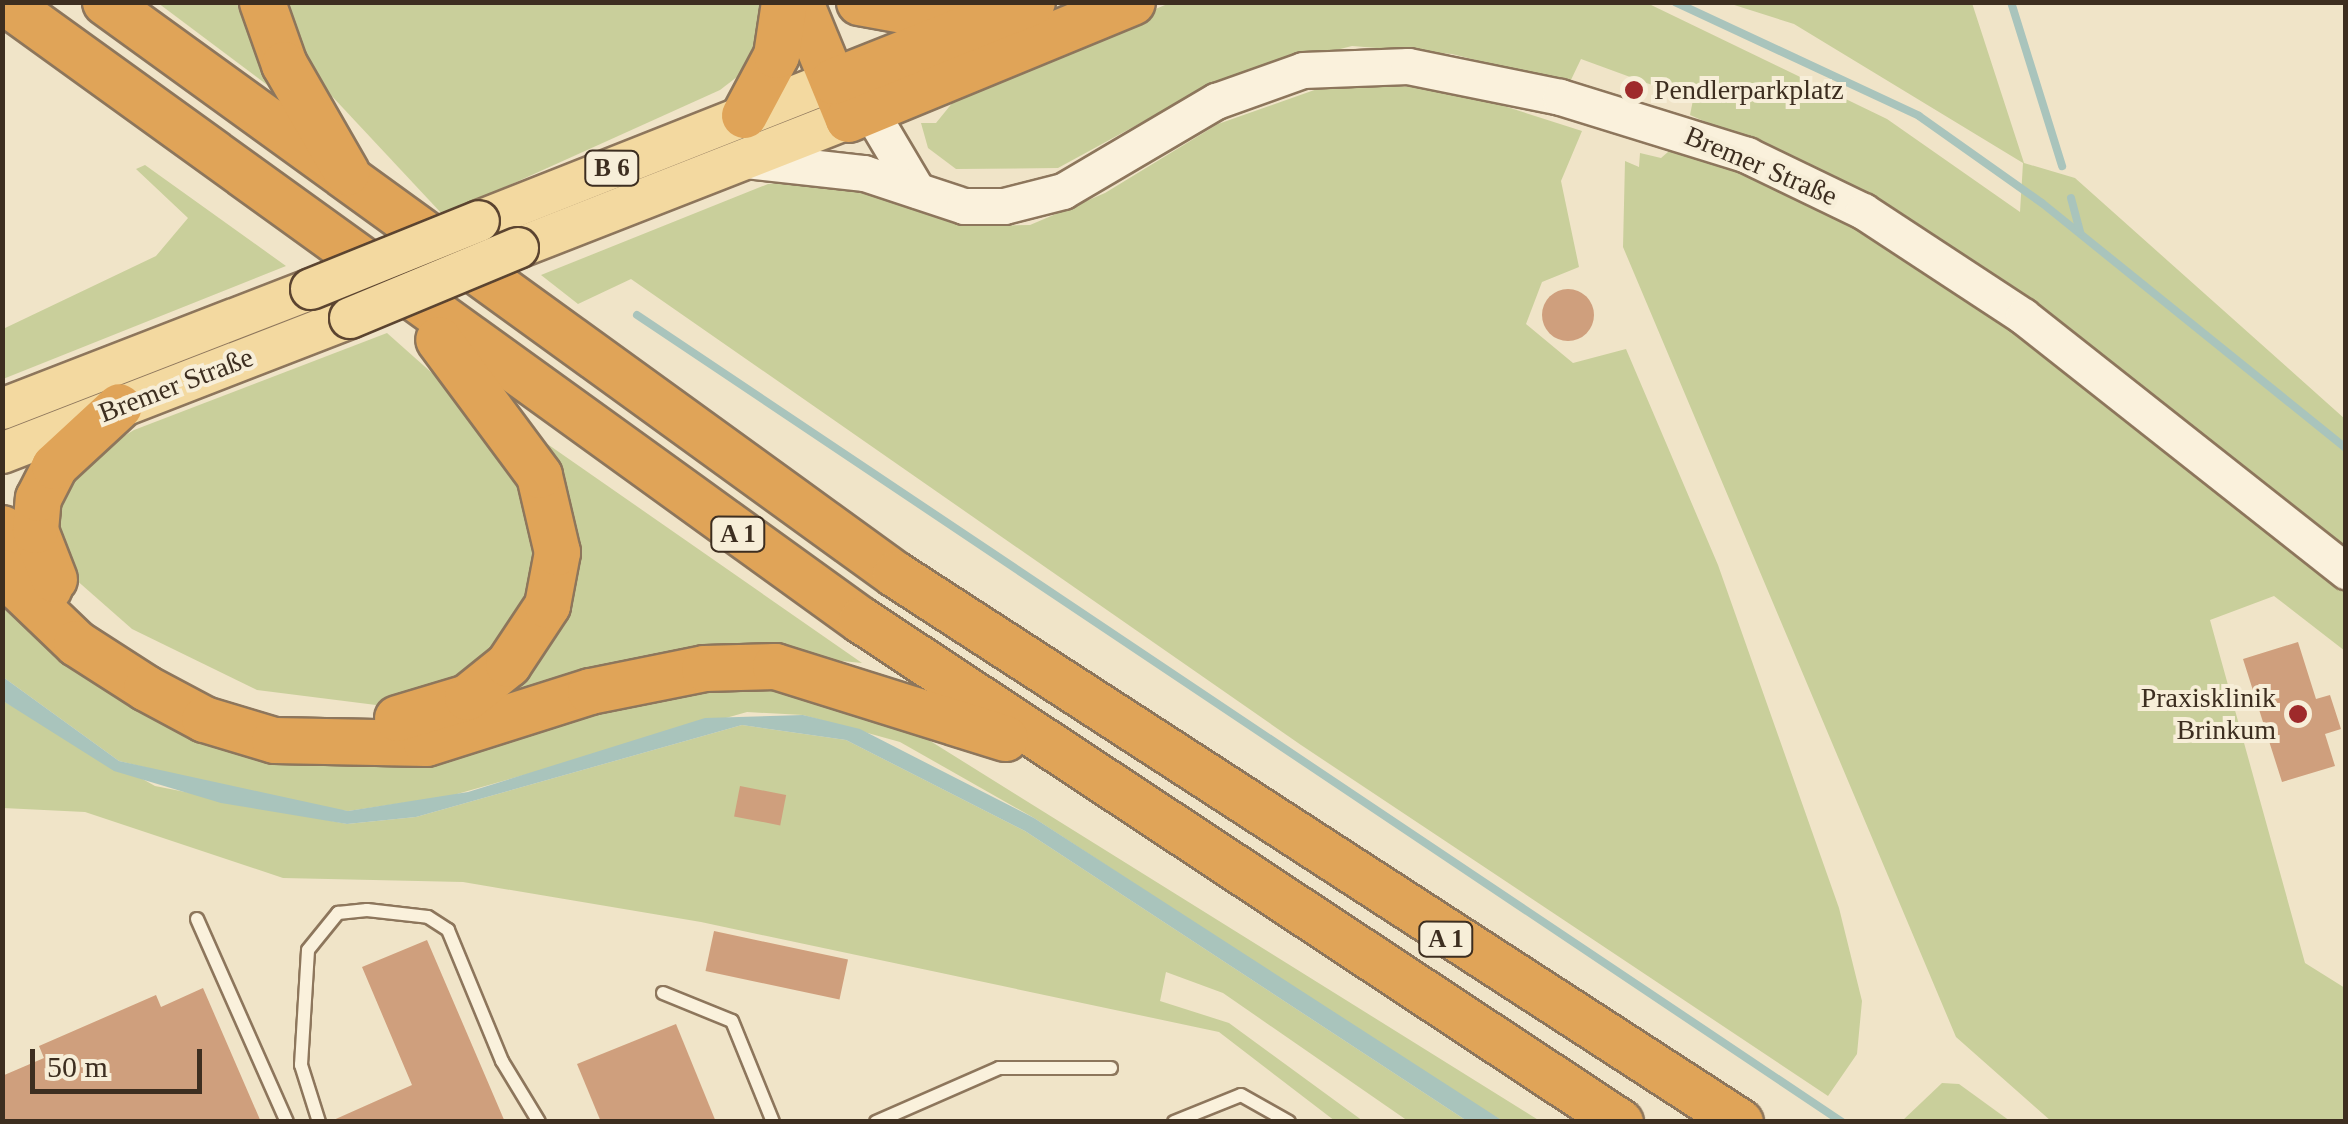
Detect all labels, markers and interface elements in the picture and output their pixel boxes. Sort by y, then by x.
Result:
place label: Pendlerparkplatz [1654,73,1844,107]
marker: Pendlerparkplatz [1623,79,1645,101]
street label: Bremer Straße [1680,119,1842,213]
road number: B 6 [582,148,642,188]
street label: Bremer Straße [94,340,258,430]
road number: A 1 [708,514,768,554]
place label: Praxisklinik Brinkum [2141,681,2276,747]
marker: Praxisklinik Brinkum [2285,701,2311,727]
road number: A 1 [1416,919,1476,959]
scale bar [35,1029,208,1091]
text: 50 m [47,1050,108,1083]

